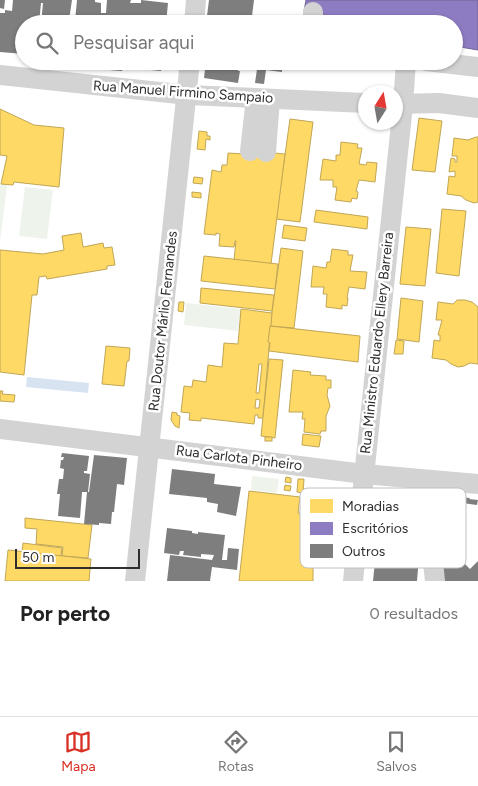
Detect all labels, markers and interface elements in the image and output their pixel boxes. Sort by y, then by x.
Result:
search box [15,15,463,70]
icon: search [33,29,61,57]
text: Pesquisar aqui [73,31,194,54]
street label: Rua Manuel Firmino Sampaio [92,77,274,107]
north arrow [358,85,403,130]
street label: Rua Doutor Márlio Fernandes [145,230,181,412]
street label: Rua Ministro Eduardo Ellery Barreira [357,231,397,455]
street label: Rua Carlota Pinheiro [175,442,303,474]
legend [300,488,466,568]
text: Moradias [342,498,399,515]
text: Escritórios [342,520,408,537]
text: Outros [342,543,385,560]
scale bar [15,546,140,569]
text: 50 m [22,549,54,566]
text: Por perto [20,601,110,626]
text: 0 resultados [369,604,458,623]
tab: Mapa [61,728,96,775]
tab: Rotas [218,728,254,775]
tab: Salvos [376,728,417,775]

